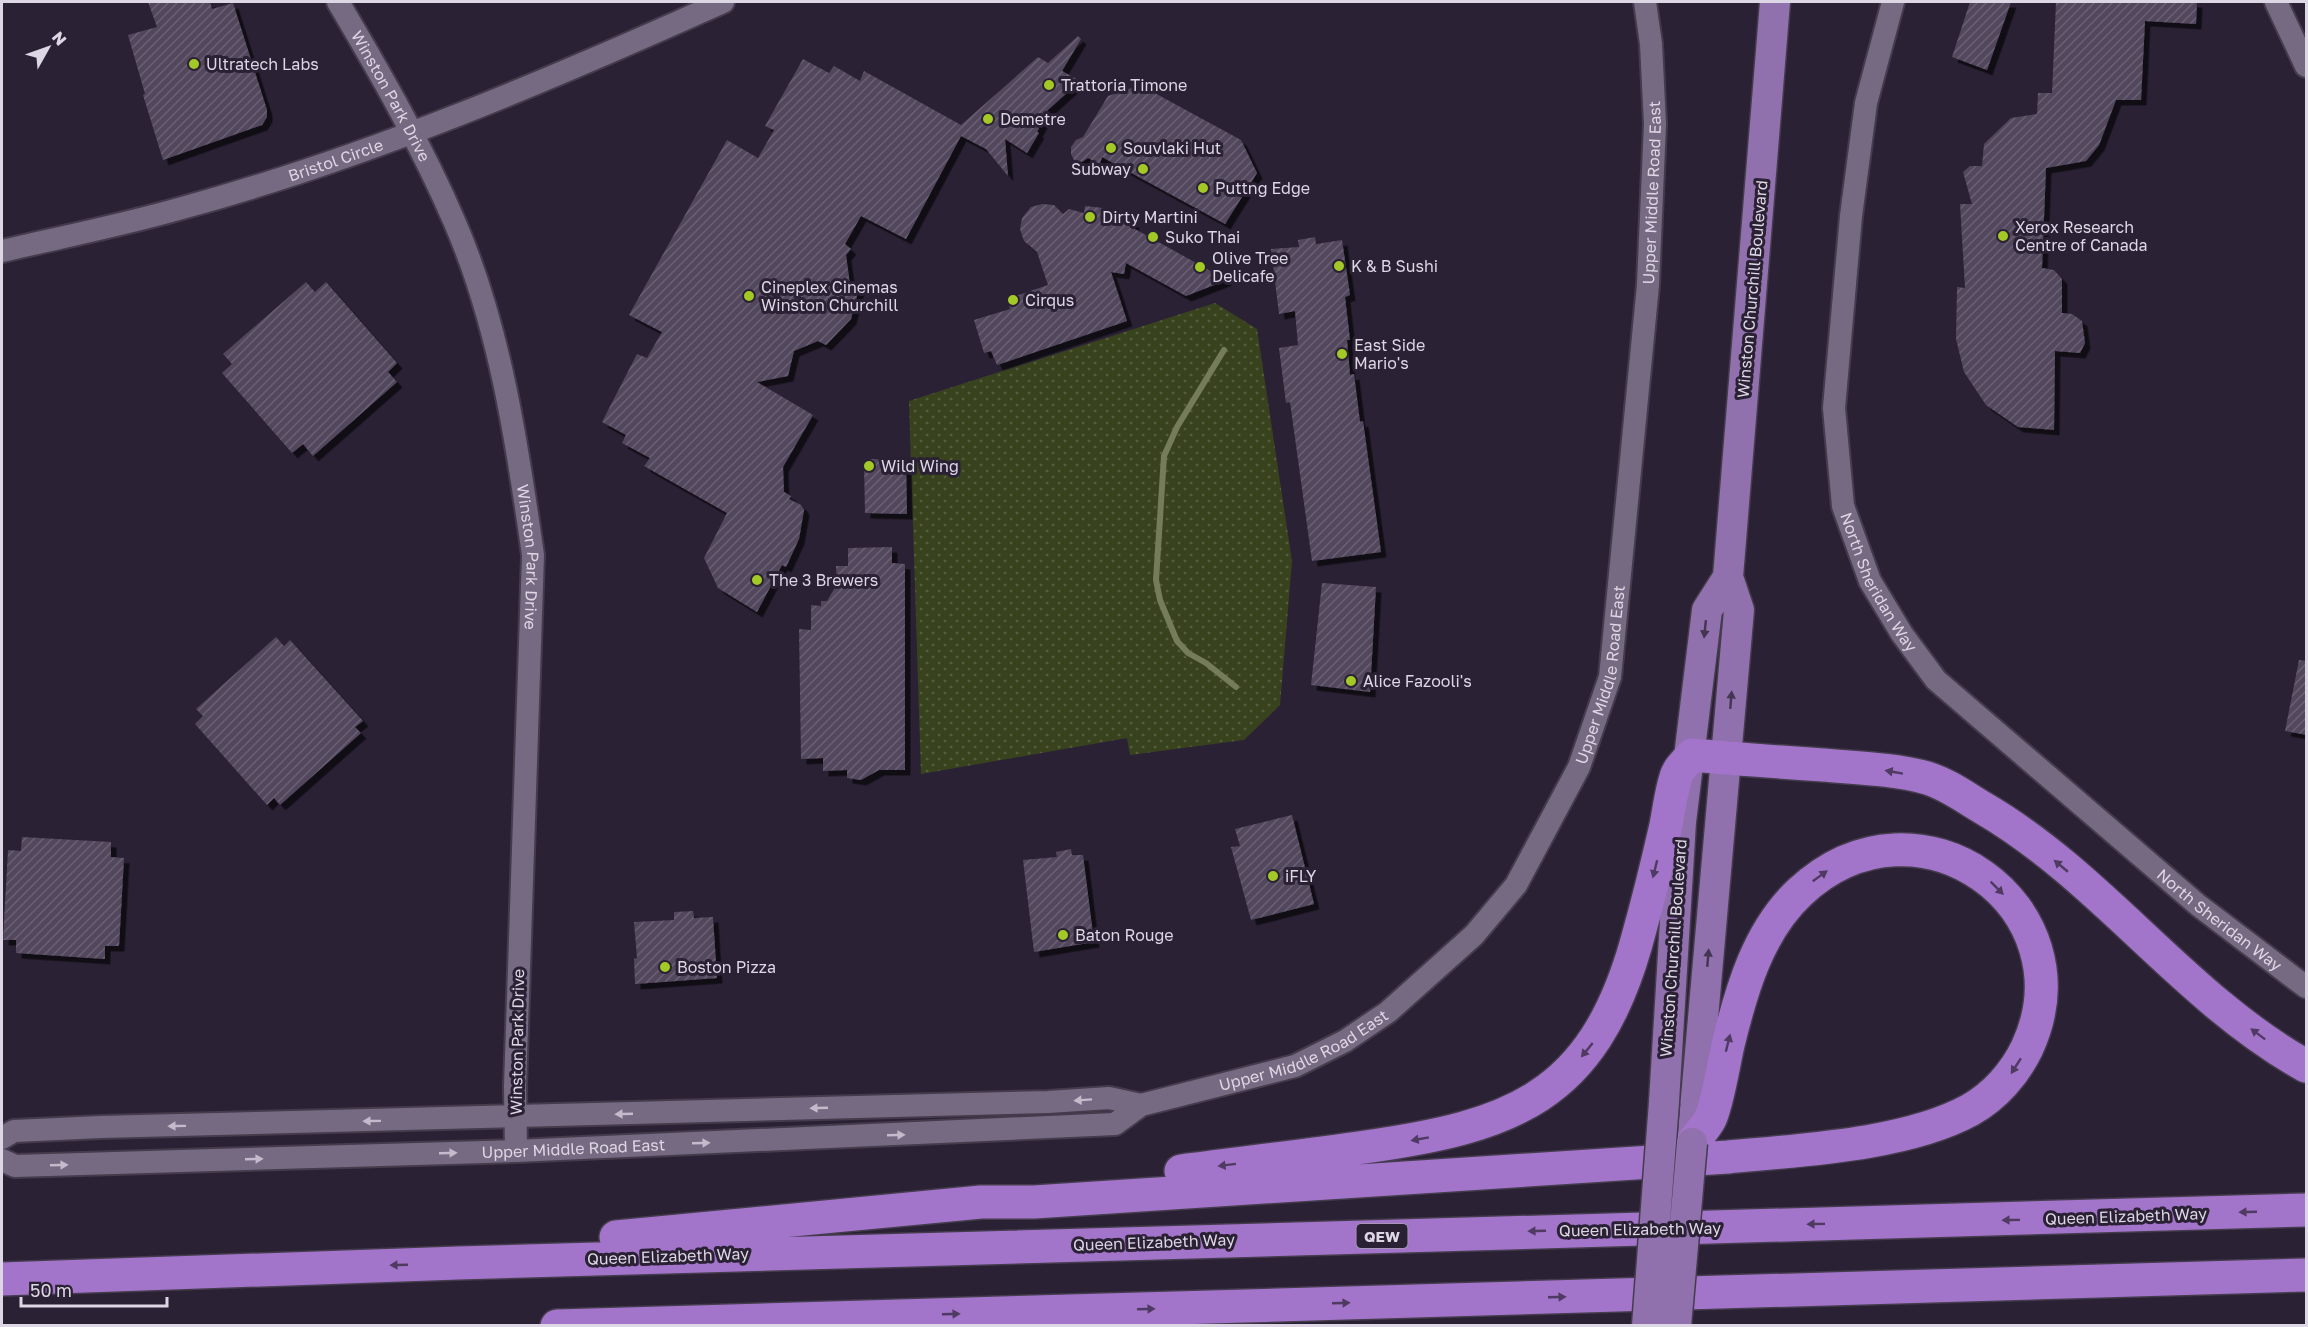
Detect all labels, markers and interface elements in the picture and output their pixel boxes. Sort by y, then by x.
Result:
north arrow [18,18,78,78]
text: N [48,27,71,49]
street label: Winston Park Drive [347,27,435,165]
place label: Ultratech Labs [206,54,319,74]
marker: Ultratech Labs [187,57,201,71]
place label: Trattoria Timone [1061,75,1187,95]
marker: Trattoria Timone [1042,78,1056,92]
street label: Upper Middle Road East [1638,100,1665,285]
place label: Demetre [1000,109,1066,129]
marker: Demetre [981,112,995,126]
street label: Bristol Circle [286,134,386,186]
place label: Souvlaki Hut [1123,138,1221,158]
marker: Souvlaki Hut [1104,141,1118,155]
place label: Subway [1071,159,1131,179]
marker: Subway [1136,162,1150,176]
place label: Puttng Edge [1215,178,1310,198]
street label: Winston Churchill Boulevard [1733,179,1771,399]
marker: Puttng Edge [1196,181,1210,195]
place label: Dirty Martini [1102,207,1198,227]
marker: Dirty Martini [1083,210,1097,224]
place label: Xerox Research Centre of Canada [2015,217,2148,255]
place label: Suko Thai [1165,227,1240,247]
marker: Xerox Research Centre of Canada [1996,229,2010,243]
marker: Suko Thai [1146,230,1160,244]
place label: Olive Tree Delicafe [1212,248,1288,286]
place label: K & B Sushi [1351,256,1438,276]
marker: K & B Sushi [1332,259,1346,273]
marker: Olive Tree Delicafe [1193,260,1207,274]
place label: Cineplex Cinemas Winston Churchill [761,277,898,315]
marker: Cineplex Cinemas Winston Churchill [742,289,756,303]
place label: Cirqus [1025,290,1074,310]
marker: Cirqus [1006,293,1020,307]
place label: East Side Mario's [1354,335,1425,373]
marker: East Side Mario's [1335,347,1349,361]
place label: Wild Wing [881,456,959,476]
marker: Wild Wing [862,459,876,473]
street label: Winston Park Drive [513,483,543,630]
street label: North Sheridan Way [1836,510,1922,656]
place label: The 3 Brewers [769,570,878,590]
marker: The 3 Brewers [750,573,764,587]
street label: Upper Middle Road East [1571,584,1629,767]
one-way arrow [1700,620,1710,639]
place label: Alice Fazooli's [1363,671,1472,691]
marker: Alice Fazooli's [1344,674,1358,688]
one-way arrow [1726,690,1736,709]
one-way arrow [1884,767,1903,776]
street label: Winston Churchill Boulevard [1655,838,1691,1058]
one-way arrow [2053,859,2069,872]
one-way arrow [1650,860,1659,878]
street label: North Sheridan Way [2153,864,2286,975]
place label: iFLY [1285,866,1317,886]
marker: iFLY [1266,869,1280,883]
one-way arrow [1811,870,1827,882]
one-way arrow [1990,881,2004,895]
place label: Baton Rouge [1075,925,1174,945]
marker: Baton Rouge [1056,928,1070,942]
one-way arrow [1703,949,1713,968]
place label: Boston Pizza [677,957,776,977]
marker: Boston Pizza [658,960,672,974]
street label: Winston Park Drive [506,969,528,1115]
street label: Upper Middle Road East [1217,1005,1392,1095]
one-way arrow [2250,1027,2266,1040]
one-way arrow [1724,1034,1734,1052]
one-way arrow [1582,1042,1594,1057]
one-way arrow [2010,1058,2021,1075]
one-way arrow [1074,1095,1093,1105]
one-way arrow [809,1104,828,1113]
one-way arrow [614,1110,633,1119]
one-way arrow [363,1116,382,1126]
one-way arrow [168,1121,187,1130]
one-way arrow [886,1130,905,1139]
street label: Upper Middle Road East [481,1134,666,1162]
one-way arrow [1410,1135,1429,1144]
one-way arrow [691,1138,710,1148]
one-way arrow [439,1148,458,1157]
one-way arrow [244,1154,263,1163]
one-way arrow [49,1160,68,1170]
one-way arrow [1217,1160,1236,1169]
street label: Queen Elizabeth Way [2045,1203,2207,1229]
one-way arrow [2239,1208,2258,1217]
one-way arrow [2002,1215,2021,1224]
street label: Queen Elizabeth Way [1559,1218,1721,1240]
one-way arrow [1807,1219,1826,1229]
road number: QEW [1356,1224,1408,1248]
one-way arrow [1528,1226,1547,1236]
street label: Queen Elizabeth Way [1073,1229,1235,1255]
street label: Queen Elizabeth Way [587,1243,749,1269]
one-way arrow [390,1260,409,1269]
scale bar [21,1270,166,1308]
text: 50 m [30,1279,72,1301]
one-way arrow [1547,1292,1566,1301]
one-way arrow [1331,1298,1350,1308]
one-way arrow [1136,1304,1155,1313]
one-way arrow [942,1310,961,1319]

